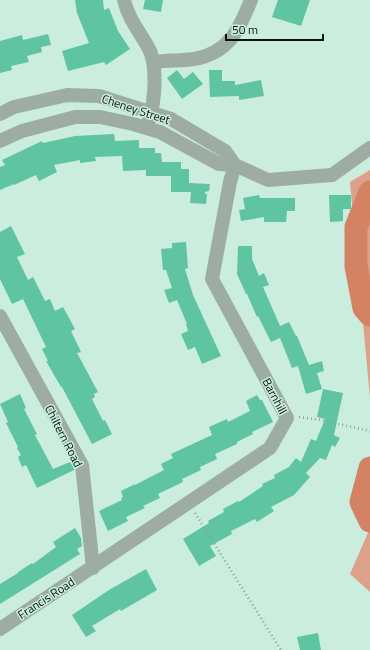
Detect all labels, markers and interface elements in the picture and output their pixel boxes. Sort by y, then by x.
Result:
scale bar [226,16,323,42]
text: 50 m [232,20,258,39]
street label: Cheney Street [99,89,173,129]
street label: Barnhill [258,374,292,418]
street label: Chiltern Road [40,401,88,471]
street label: Francis Road [14,572,78,624]

